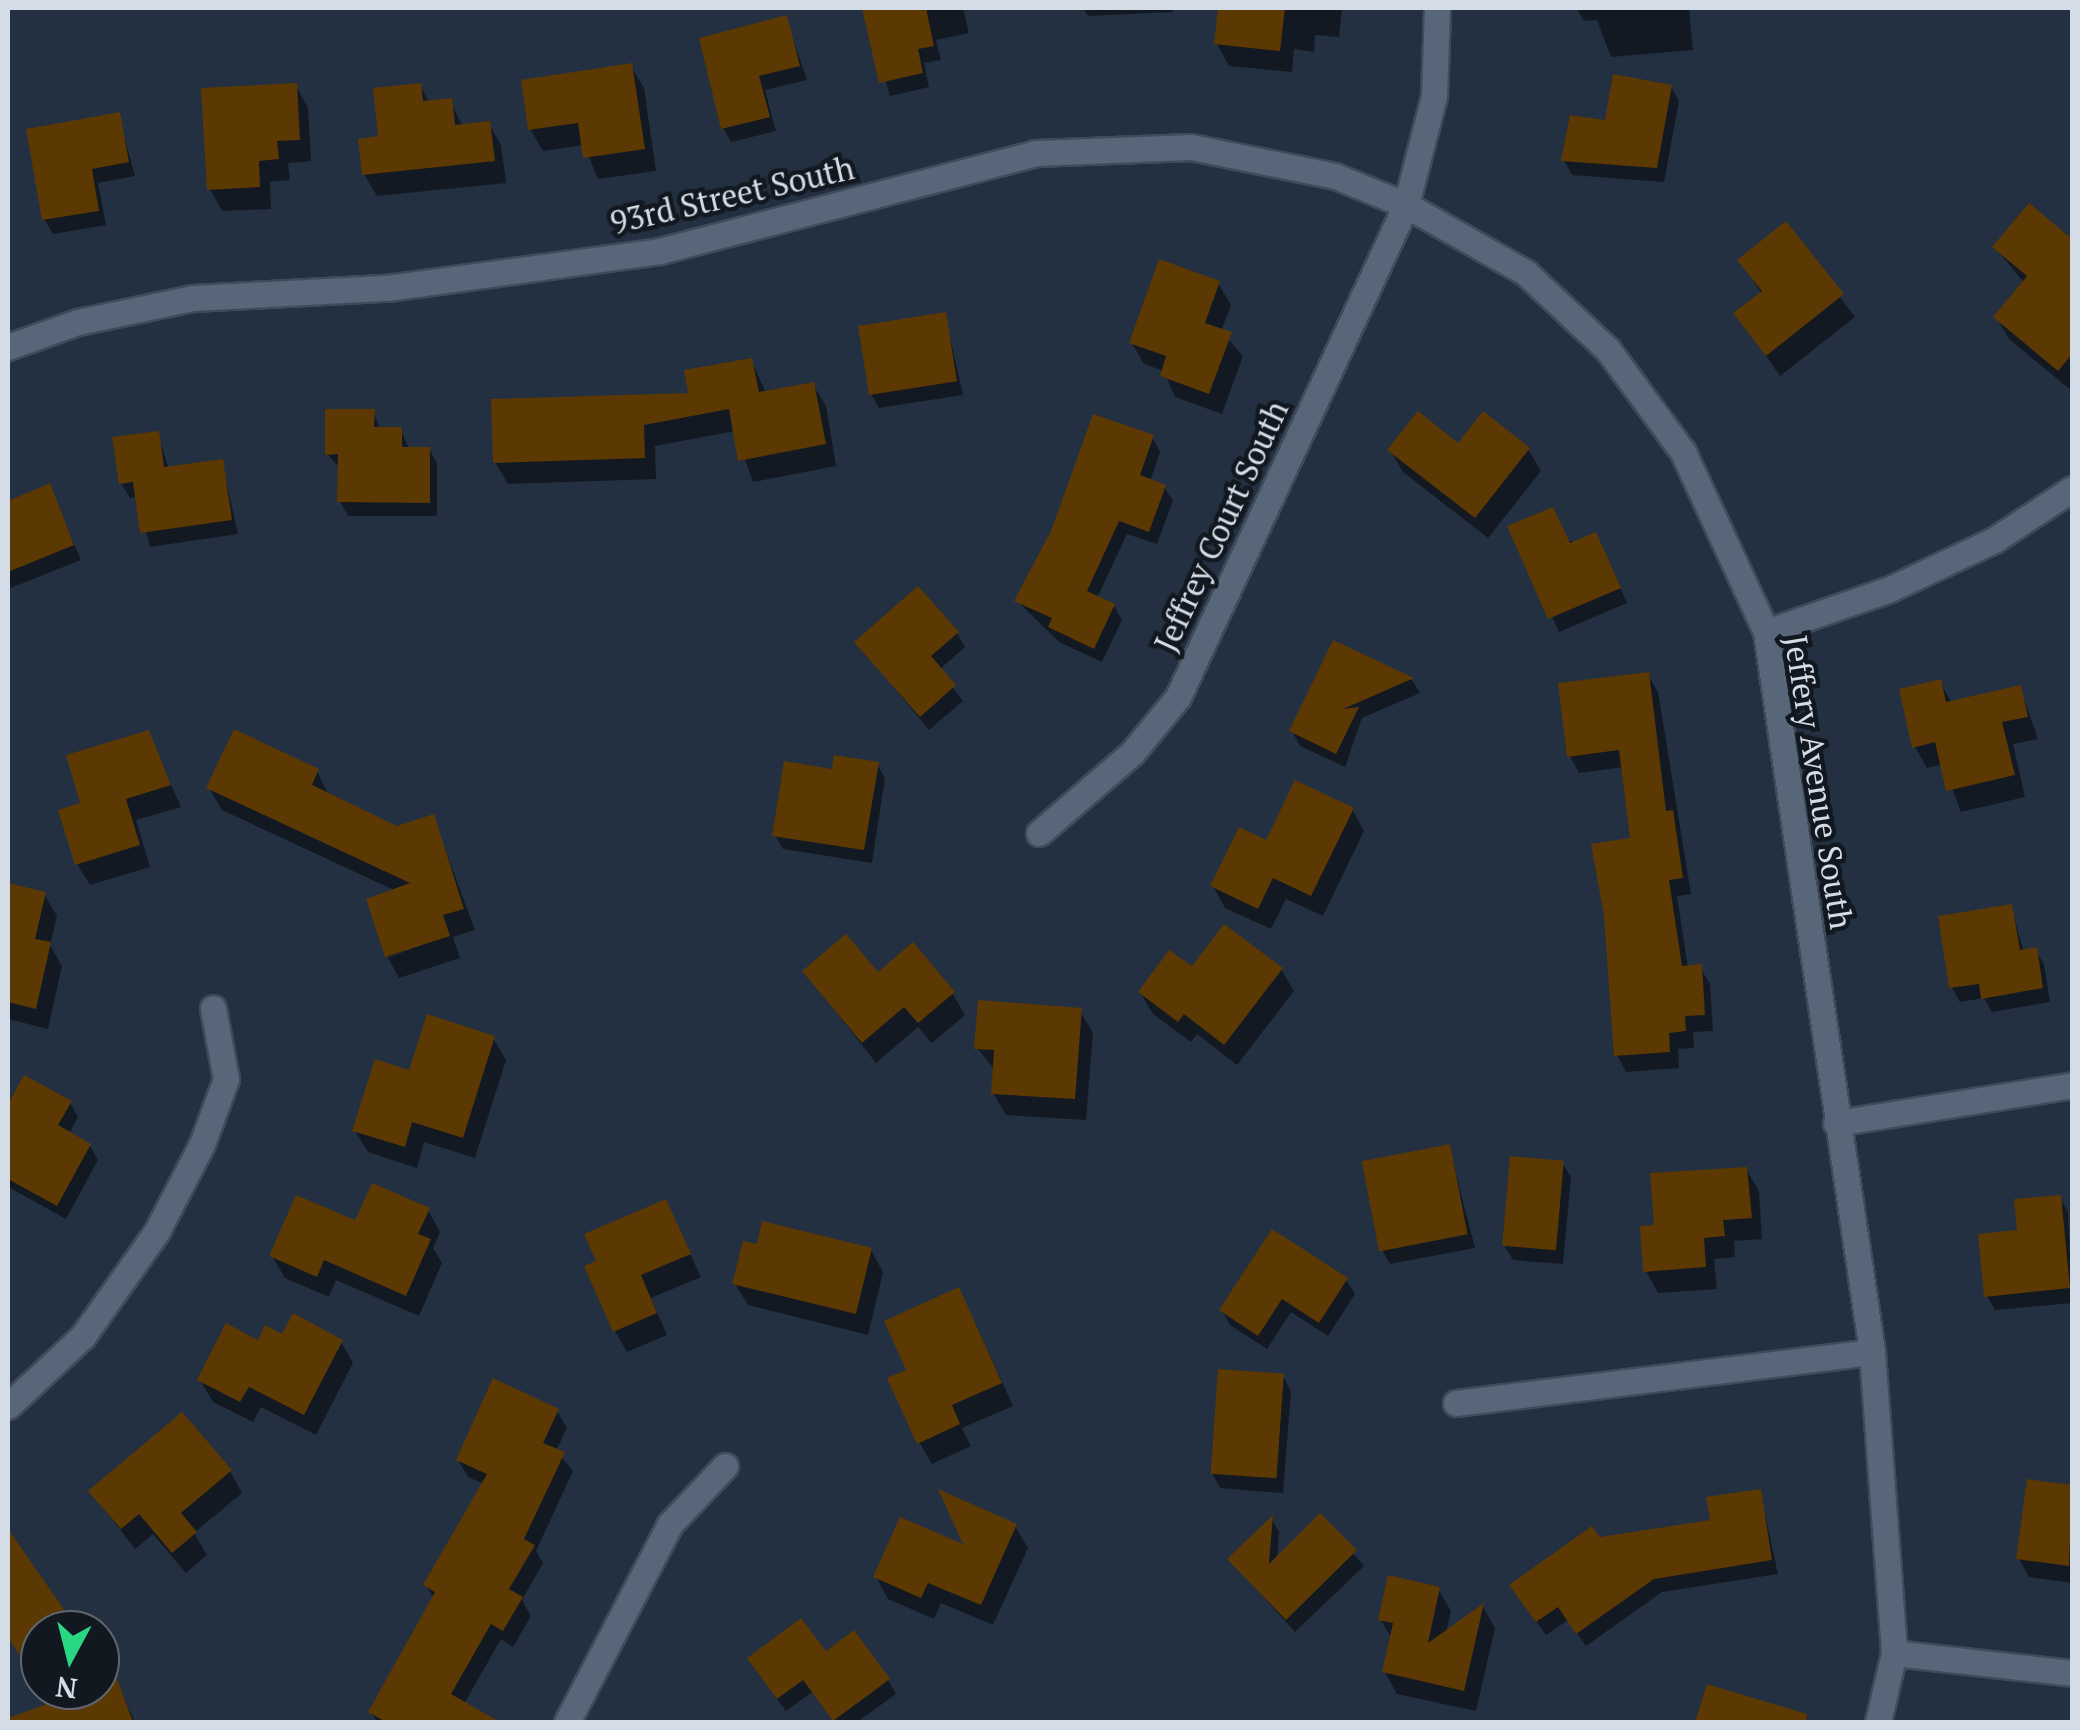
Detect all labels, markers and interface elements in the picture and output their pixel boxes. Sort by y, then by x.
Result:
street label: 93rd Street South [606,148,858,242]
street label: Jeffrey Court South [1146,394,1296,658]
street label: Jeffery Avenue South [1777,632,1861,932]
north arrow [20,1610,120,1710]
text: N [54,1669,79,1708]

